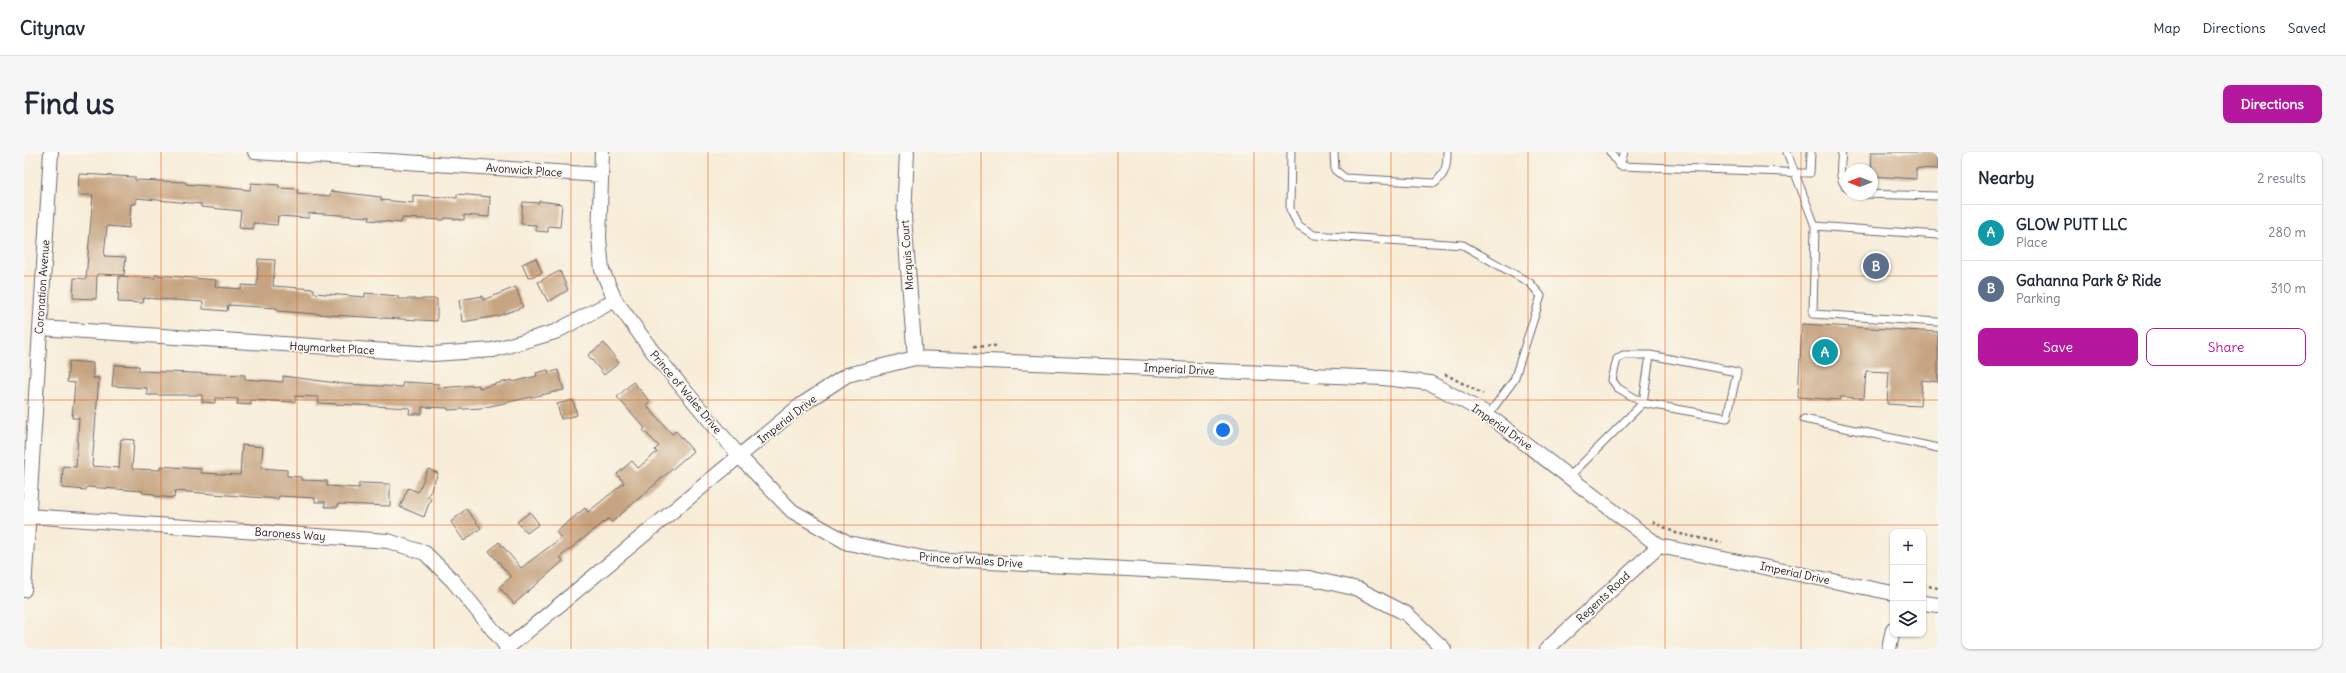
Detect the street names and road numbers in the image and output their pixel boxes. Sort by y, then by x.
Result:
street label: Avonwick Place [485,160,563,180]
street label: Marquis Court [898,219,916,290]
street label: Coronation Avenue [32,239,52,335]
street label: Haymarket Place [289,339,375,357]
street label: Prince of Wales Drive [647,348,725,436]
street label: Imperial Drive [1143,360,1215,378]
street label: Imperial Drive [755,392,819,446]
street label: Imperial Drive [1469,401,1535,453]
street label: Baroness Way [254,525,326,543]
street label: Prince of Wales Drive [919,549,1024,571]
street label: Imperial Drive [1759,559,1831,587]
street label: Regents Road [1573,568,1633,625]

